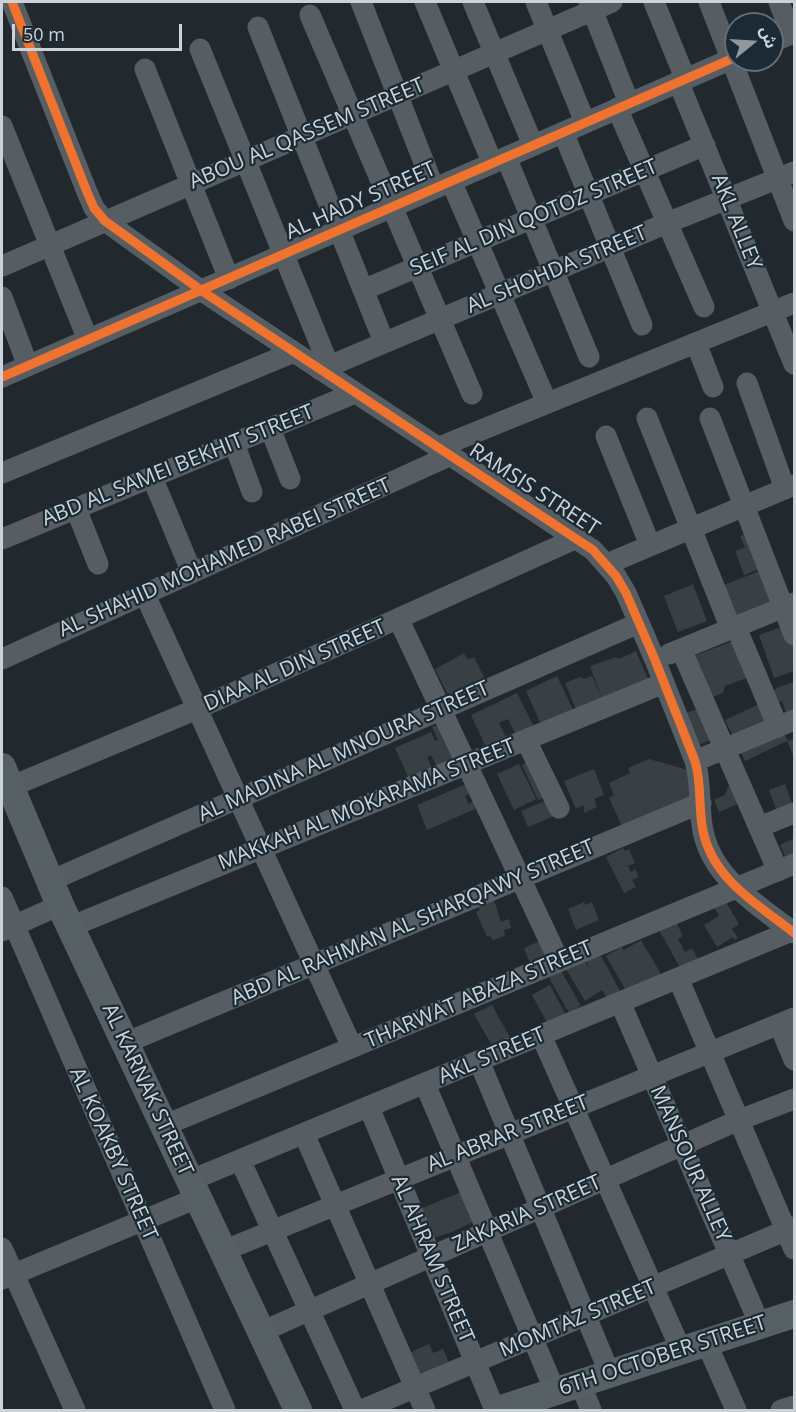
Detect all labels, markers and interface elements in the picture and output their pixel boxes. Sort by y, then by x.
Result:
scale bar [15,12,184,50]
north arrow [724,12,784,72]
text: 50 m [23,22,65,46]
text: ش [755,23,783,51]
street label: ABOU AL QASSEM STREET [186,73,428,195]
street label: SEIF AL DIN QOTOZ STREET [406,154,662,282]
street label: AL HADY STREET [282,157,440,245]
street label: AKL ALLEY [705,170,767,274]
street label: AL SHOHDA STREET [463,221,651,319]
street label: ABD AL SAMEI BEKHIT STREET [38,400,318,532]
street label: RAMSIS STREET [464,438,604,542]
street label: AL SHAHID MOHAMED RABEI STREET [55,473,395,643]
street label: DIAA AL DIN STREET [200,615,390,717]
street label: AL MADINA AL MNOURA STREET [194,676,494,828]
street label: MAKKAH AL MOKARAMA STREET [215,734,519,876]
street label: ABD AL RAHMAN AL SHARQAWY STREET [227,835,599,1011]
street label: THARWAT ABAZA STREET [361,936,597,1054]
street label: AL KARNAK STREET [96,1000,198,1180]
street label: AKL STREET [435,1022,549,1090]
street label: AL KOAKBY STREET [64,1064,162,1244]
street label: MANSOUR ALLEY [644,1082,736,1246]
street label: AL ABRAR STREET [423,1090,593,1178]
street label: ZAKARIA STREET [449,1170,605,1258]
street label: AL AHRAM STREET [385,1171,479,1347]
street label: MOMTAZ STREET [496,1275,660,1363]
street label: 6TH OCTOBER STREET [556,1311,770,1401]

